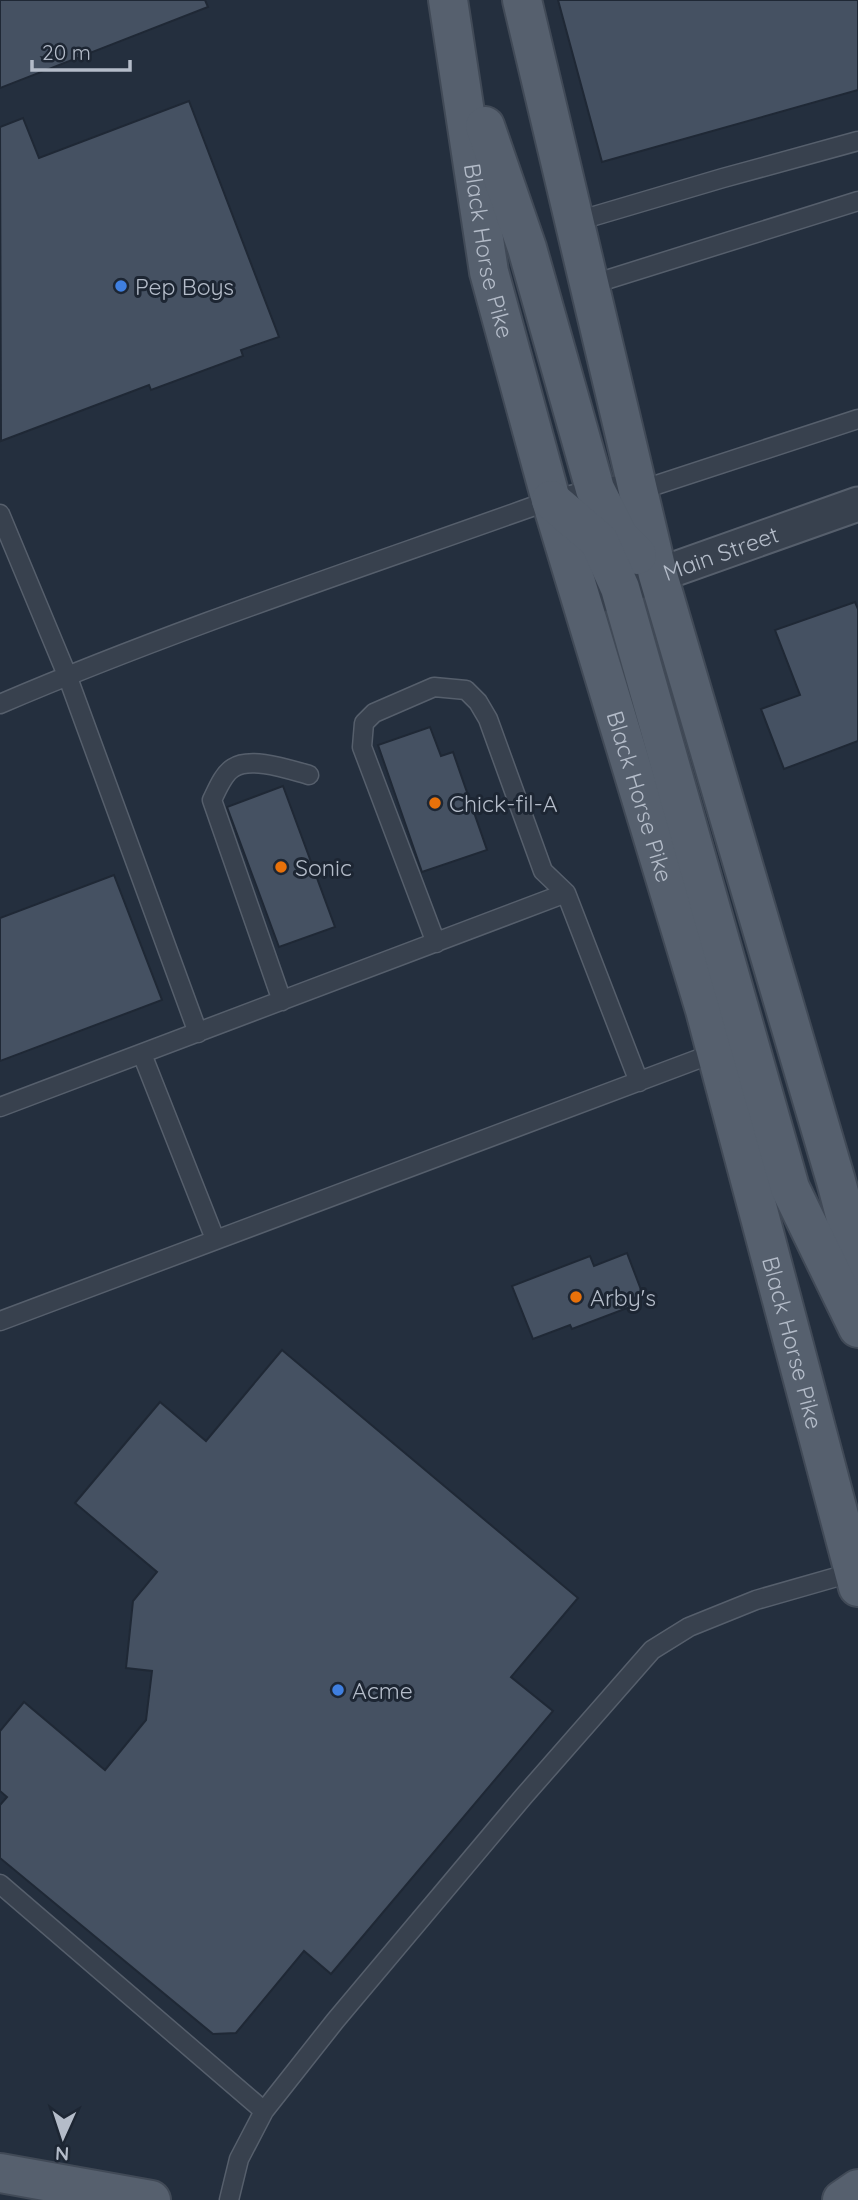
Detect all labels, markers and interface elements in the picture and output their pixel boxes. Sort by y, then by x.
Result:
scale bar [32,28,130,72]
text: 20 m [42,39,91,65]
street label: Black Horse Pike [458,161,521,341]
place label: Pep Boys [135,272,234,301]
marker: Pep Boys [113,278,129,294]
street label: Main Street [659,519,782,587]
street label: Black Horse Pike [601,707,680,886]
place label: Chick-fil-A [449,789,558,818]
marker: Chick-fil-A [427,795,443,811]
place label: Sonic [295,853,352,882]
marker: Sonic [273,859,289,875]
street label: Black Horse Pike [756,1253,830,1432]
place label: Arby's [590,1283,656,1312]
marker: Arby's [568,1289,584,1305]
place label: Acme [352,1676,413,1705]
marker: Acme [330,1682,346,1698]
north arrow [28,2102,98,2172]
text: N [55,2142,70,2166]

